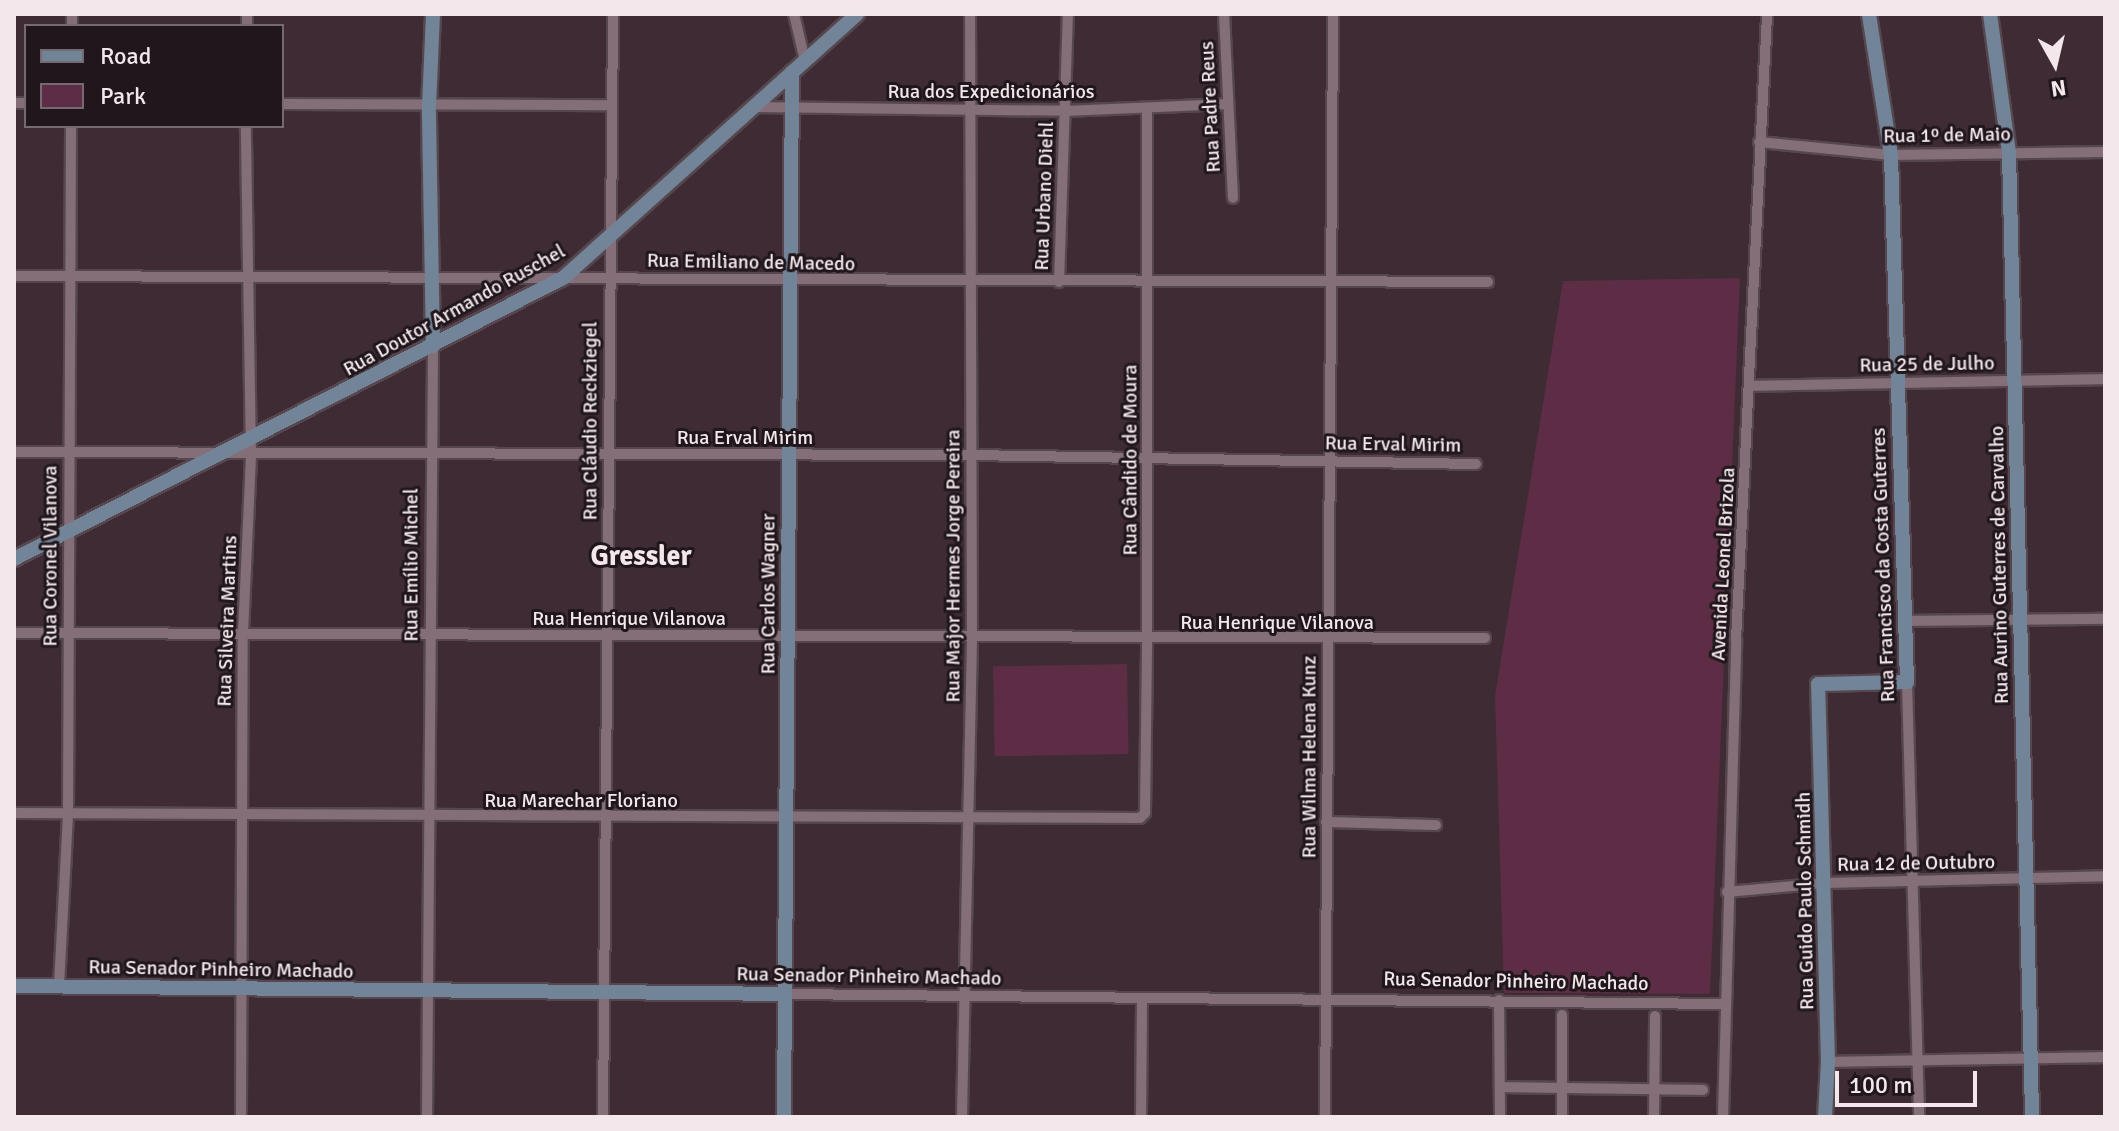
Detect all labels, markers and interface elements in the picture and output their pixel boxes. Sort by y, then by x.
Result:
legend [24,24,284,128]
north arrow [2015,24,2095,104]
text: Road [100,41,151,71]
street label: Rua Padre Reus [1195,41,1225,173]
text: N [2049,74,2068,103]
street label: Rua dos Expedicionários [887,79,1095,103]
text: Park [100,81,146,111]
street label: Rua Urbano Diehl [1029,121,1059,271]
street label: Rua 1º de Maio [1883,122,2011,148]
street label: Rua Doutor Armando Ruschel [339,239,569,381]
street label: Rua Emiliano de Macedo [647,248,855,276]
street label: Rua Cláudio Reckziegel [578,322,602,520]
street label: Rua 25 de Julho [1859,351,1995,377]
street label: Rua Cândido de Moura [1118,364,1142,556]
street label: Rua Erval Mirim [677,425,813,449]
street label: Rua Aurino Guterres de Carvalho [1985,426,2013,704]
street label: Rua Francisco da Costa Guterres [1866,427,1900,703]
street label: Rua Major Hermes Jorge Pereira [941,429,965,703]
street label: Rua Erval Mirim [1325,431,1461,457]
street label: Rua Coronel Vilanova [38,465,62,647]
street label: Avenida Leonel Brizola [1706,467,1740,661]
street label: Rua Emílio Michel [399,488,423,642]
street label: Rua Carlos Wagner [756,514,780,674]
street label: Rua Silveira Martins [212,535,242,707]
district label: Gressler [590,539,692,573]
street label: Rua Henrique Vilanova [532,606,726,630]
street label: Rua Henrique Vilanova [1180,610,1374,634]
street label: Rua Wilma Helena Kunz [1297,656,1321,858]
street label: Rua Marechar Floriano [484,788,678,812]
street label: Rua Guido Paulo Schmidh [1791,792,1819,1010]
street label: Rua 12 de Outubro [1837,850,1995,876]
street label: Rua Senador Pinheiro Machado [88,955,354,983]
street label: Rua Senador Pinheiro Machado [736,962,1002,990]
street label: Rua Senador Pinheiro Machado [1383,967,1649,995]
scale bar [1839,1055,1981,1105]
text: 100 m [1849,1070,1912,1100]

